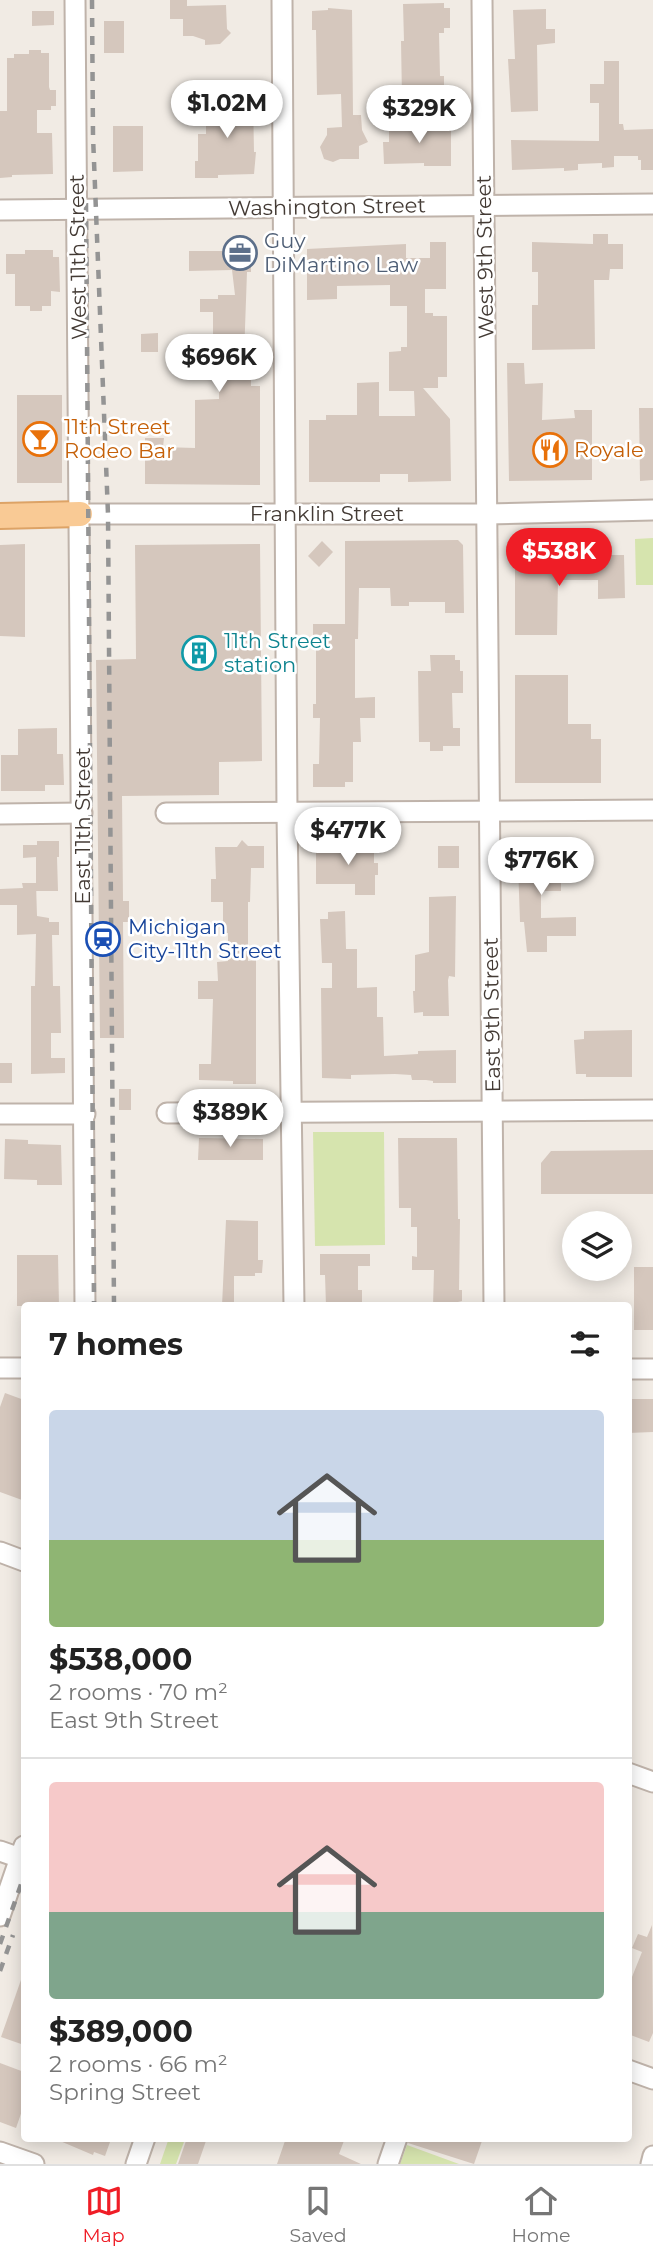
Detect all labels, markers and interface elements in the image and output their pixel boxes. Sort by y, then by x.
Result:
pin: $1.02M [170,80,284,140]
pin: $329K [370,86,468,145]
text: $1.02M [187,89,267,117]
text: $329K [382,94,456,122]
street label: West 11th Street [64,174,91,340]
street label: West 9th Street [471,175,498,339]
street label: Washington Street [228,192,426,221]
place label: Guy DiMartino Law [264,228,419,277]
office icon: Guy DiMartino Law [221,234,259,272]
pin: $696K [170,334,268,394]
text: $696K [181,343,257,371]
place label: 11th Street Rodeo Bar [64,414,175,463]
bar icon: 11th Street Rodeo Bar [21,420,59,458]
restaurant icon: Royale [531,431,569,469]
place label: Royale [574,437,644,462]
street label: Franklin Street [250,501,404,526]
pin: $538K [510,528,608,588]
text: $538K [522,537,596,565]
place label: 11th Street station [224,628,331,677]
building icon: 11th Street station [180,634,218,672]
street label: East 11th Street [70,747,95,905]
pin: $477K [299,808,397,867]
text: $477K [310,816,386,844]
pin: $776K [492,838,590,897]
text: $776K [504,846,578,874]
place label: Michigan City-11th Street [128,914,282,963]
station icon: Michigan City-11th Street [84,920,122,958]
street label: East 9th Street [478,937,505,1093]
pin: $389K [181,1090,279,1149]
text: $389K [192,1098,268,1126]
map controls [562,1211,632,1281]
button: layers [562,1211,632,1281]
icon: filters [566,1325,604,1363]
text: 7 homes [49,1326,183,1363]
icon: home [264,1455,390,1581]
text: $538,000 [49,1641,192,1678]
text: 2 rooms · 70 m² [49,1678,228,1706]
text: East 9th Street [49,1706,219,1734]
icon: home [264,1827,390,1953]
text: $389,000 [49,2013,193,2050]
text: 2 rooms · 66 m² [49,2050,228,2078]
text: Spring Street [49,2078,201,2106]
tab: Map [82,2182,125,2247]
tab: Saved [290,2182,347,2247]
tab: Home [512,2182,571,2247]

